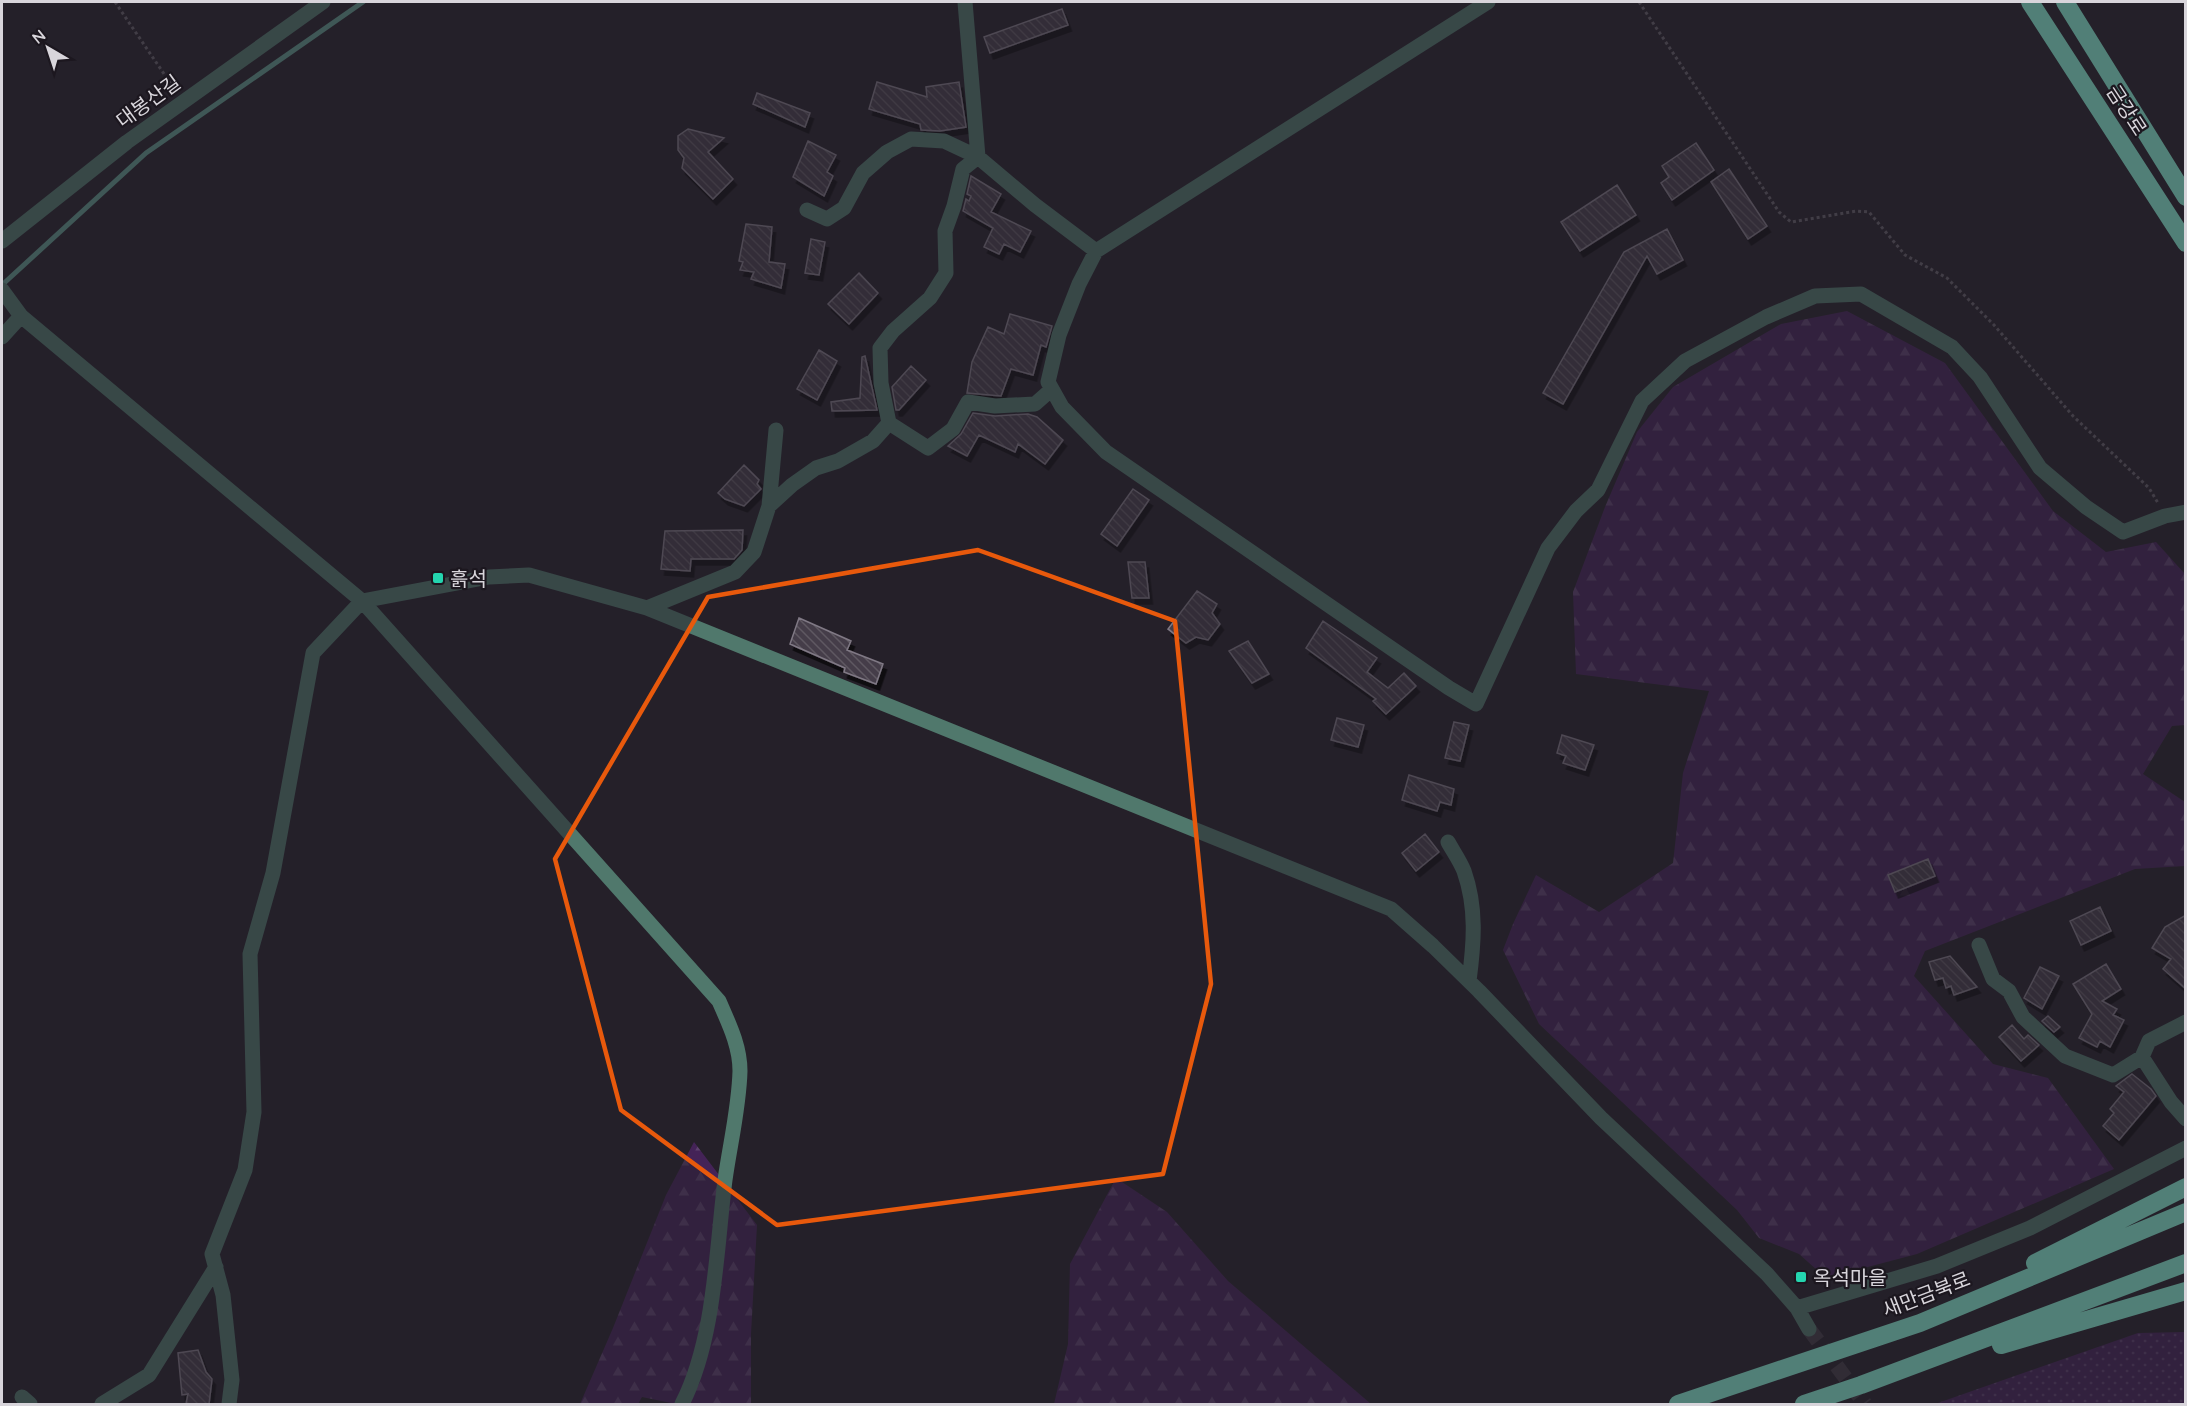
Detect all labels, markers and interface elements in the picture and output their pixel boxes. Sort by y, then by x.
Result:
north arrow [18,18,78,78]
text: N [28,25,49,48]
street label: 대봉산길 [111,69,185,133]
street label: 금강로 [2101,80,2153,140]
place label: 흙석 [450,566,487,591]
marker: 흙석 [431,571,445,585]
place label: 옥석마을 [1813,1265,1887,1290]
street label: 새만금북로 [1879,1266,1973,1322]
marker: 옥석마을 [1794,1270,1808,1284]

